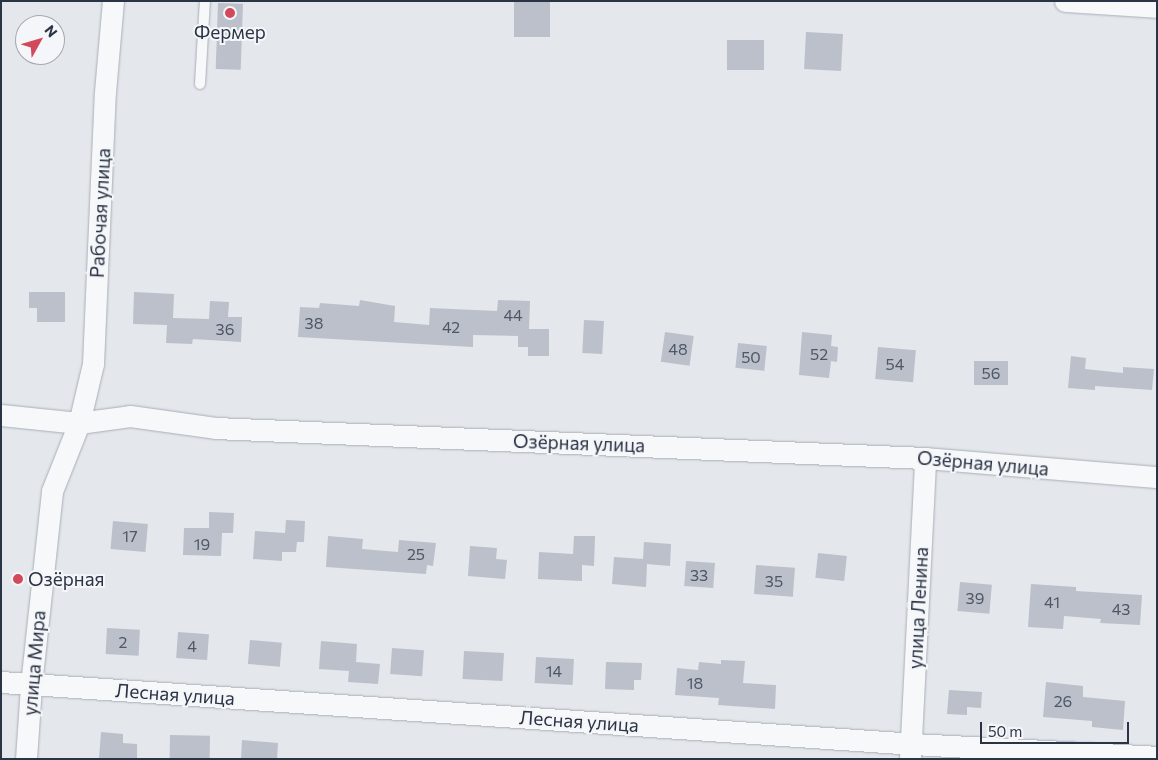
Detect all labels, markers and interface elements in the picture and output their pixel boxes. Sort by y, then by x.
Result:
marker: Фермер [224,7,236,19]
north arrow [15,15,65,65]
text: N [41,21,61,40]
place label: Фермер [194,21,266,43]
street label: Рабочая улица [85,147,115,279]
house number: 44 [503,305,523,325]
house number: 38 [305,313,323,333]
house number: 42 [442,317,460,337]
house number: 36 [216,319,234,339]
house number: 48 [668,339,688,359]
house number: 52 [810,344,828,364]
house number: 50 [741,347,761,367]
house number: 54 [886,354,904,374]
house number: 56 [982,363,1000,383]
street label: Озёрная улица [513,429,645,457]
street label: Озёрная улица [916,446,1050,480]
house number: 17 [122,526,138,546]
house number: 19 [194,534,210,554]
house number: 25 [407,544,425,564]
street label: улица Ленина [903,546,933,670]
house number: 33 [690,565,708,585]
place label: Озёрная [28,568,104,590]
house number: 35 [765,571,783,591]
marker: Озёрная [12,573,24,585]
house number: 39 [966,588,984,608]
house number: 41 [1044,592,1060,612]
house number: 43 [1112,599,1130,619]
street label: улица Мира [18,609,50,717]
house number: 2 [119,632,127,652]
house number: 4 [187,636,197,656]
house number: 14 [546,661,562,681]
house number: 18 [687,673,703,693]
street label: Лесная улица [114,678,236,710]
house number: 26 [1054,691,1072,711]
street label: Лесная улица [518,705,640,737]
scale bar [983,712,1132,744]
text: 50 m [988,722,1022,740]

